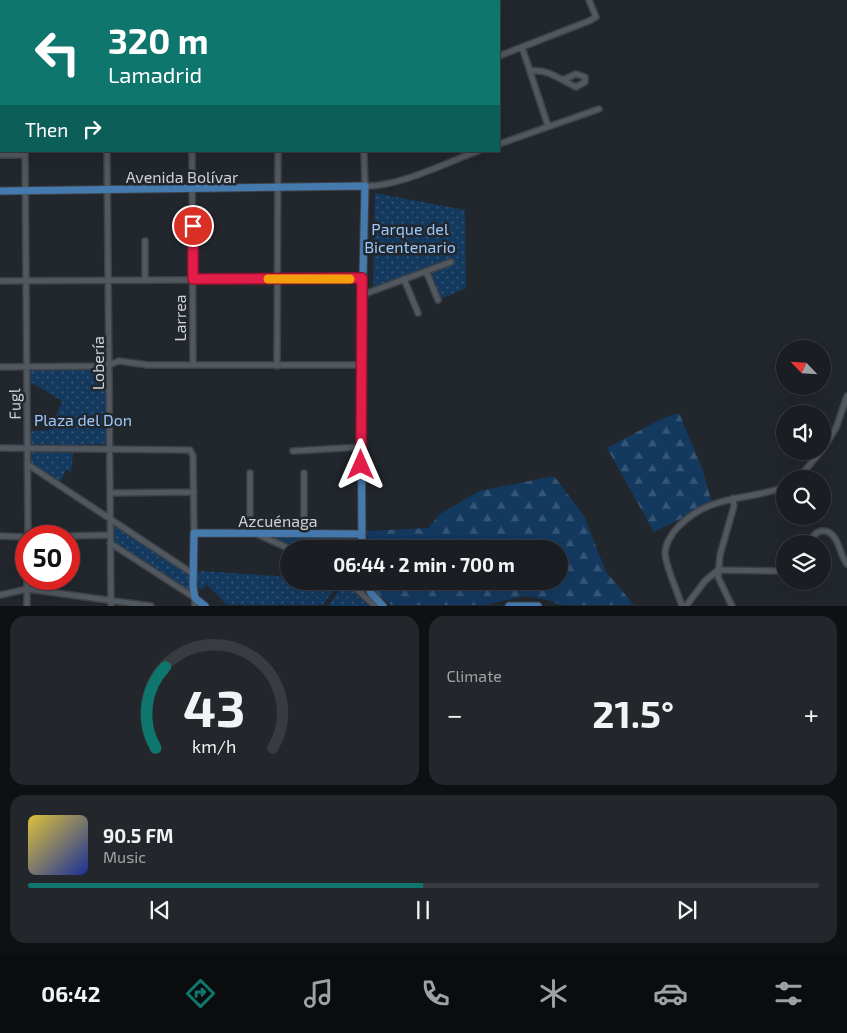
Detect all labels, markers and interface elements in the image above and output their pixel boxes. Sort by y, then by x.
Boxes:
text: 320 m [108,19,209,61]
icon: left [25,20,90,85]
text: Lamadrid [108,61,202,87]
icon: right [78,115,106,143]
text: Then [25,118,68,141]
street label: Avenida Bolívar [126,167,239,186]
pin [172,205,214,247]
icon: arrive [179,212,207,240]
park label: Parque del Bicentenario [364,219,456,256]
street label: Larrea [170,294,189,342]
street label: Lobería [88,336,107,390]
north arrow [776,340,831,395]
map controls [776,340,831,590]
street label: Fugl [4,388,24,420]
button: sound [776,405,831,460]
park label: Plaza del Don [34,410,132,429]
position arrow [334,438,386,490]
button: search [776,470,831,525]
street label: Azcuénaga [238,511,318,530]
speed limit sign: 50 [15,525,80,590]
button: layers [776,535,831,590]
text: 06:44 · 2 min · 700 m [333,553,515,576]
text: Climate [447,666,502,685]
text: 43 [183,675,246,737]
text: 21.5° [592,690,674,736]
text: − [447,697,463,731]
text: + [804,697,819,731]
text: km/h [192,735,236,757]
text: 90.5 FM [103,824,173,847]
text: Music [103,847,146,866]
icon: previous [146,896,174,924]
icon: pause [409,896,437,924]
icon: next [673,896,701,924]
icon: directions [183,976,218,1011]
icon: music [301,976,336,1011]
icon: phone [418,976,453,1011]
icon: climate [536,976,571,1011]
icon: car [653,976,688,1011]
icon: filters [771,976,806,1011]
text: 06:42 [41,980,101,1006]

